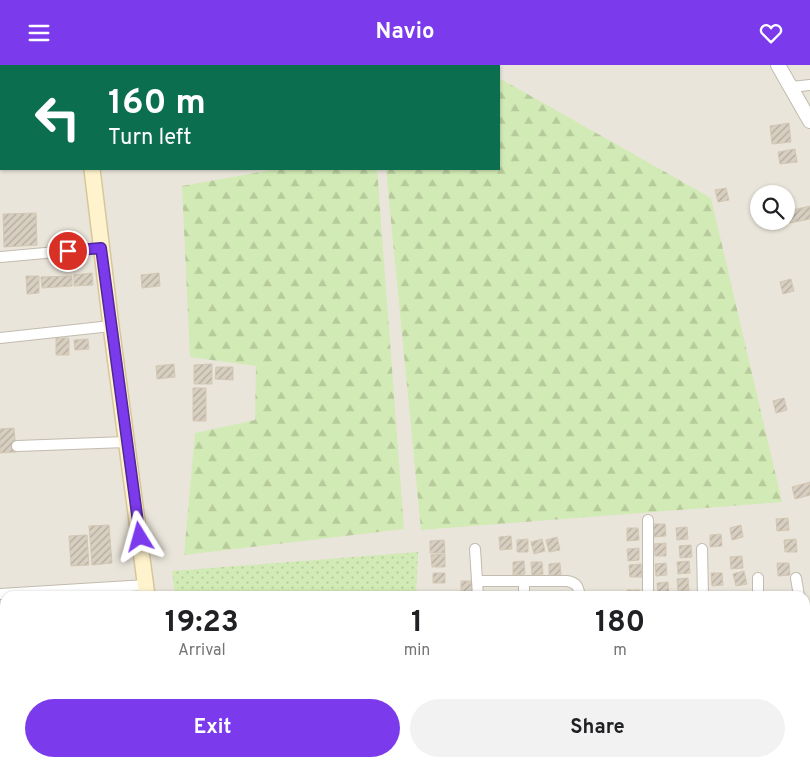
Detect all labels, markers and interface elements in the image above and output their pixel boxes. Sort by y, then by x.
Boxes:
icon: menu [25,19,53,47]
text: Navio [376,19,434,46]
icon: heart [757,19,785,47]
text: 160 m [108,82,206,126]
icon: left [25,85,90,150]
text: Turn left [108,125,191,152]
map controls [750,185,795,230]
button: search [750,185,795,230]
pin [47,230,89,272]
icon: arrive [54,237,82,265]
position arrow [113,510,165,562]
text: 19:23 [165,605,239,642]
text: 1 [411,605,423,642]
text: 180 [595,605,645,642]
text: Arrival [178,641,226,661]
text: min [404,641,430,661]
text: m [613,641,627,661]
button: Exit [25,699,400,757]
button: Share [410,699,785,757]

